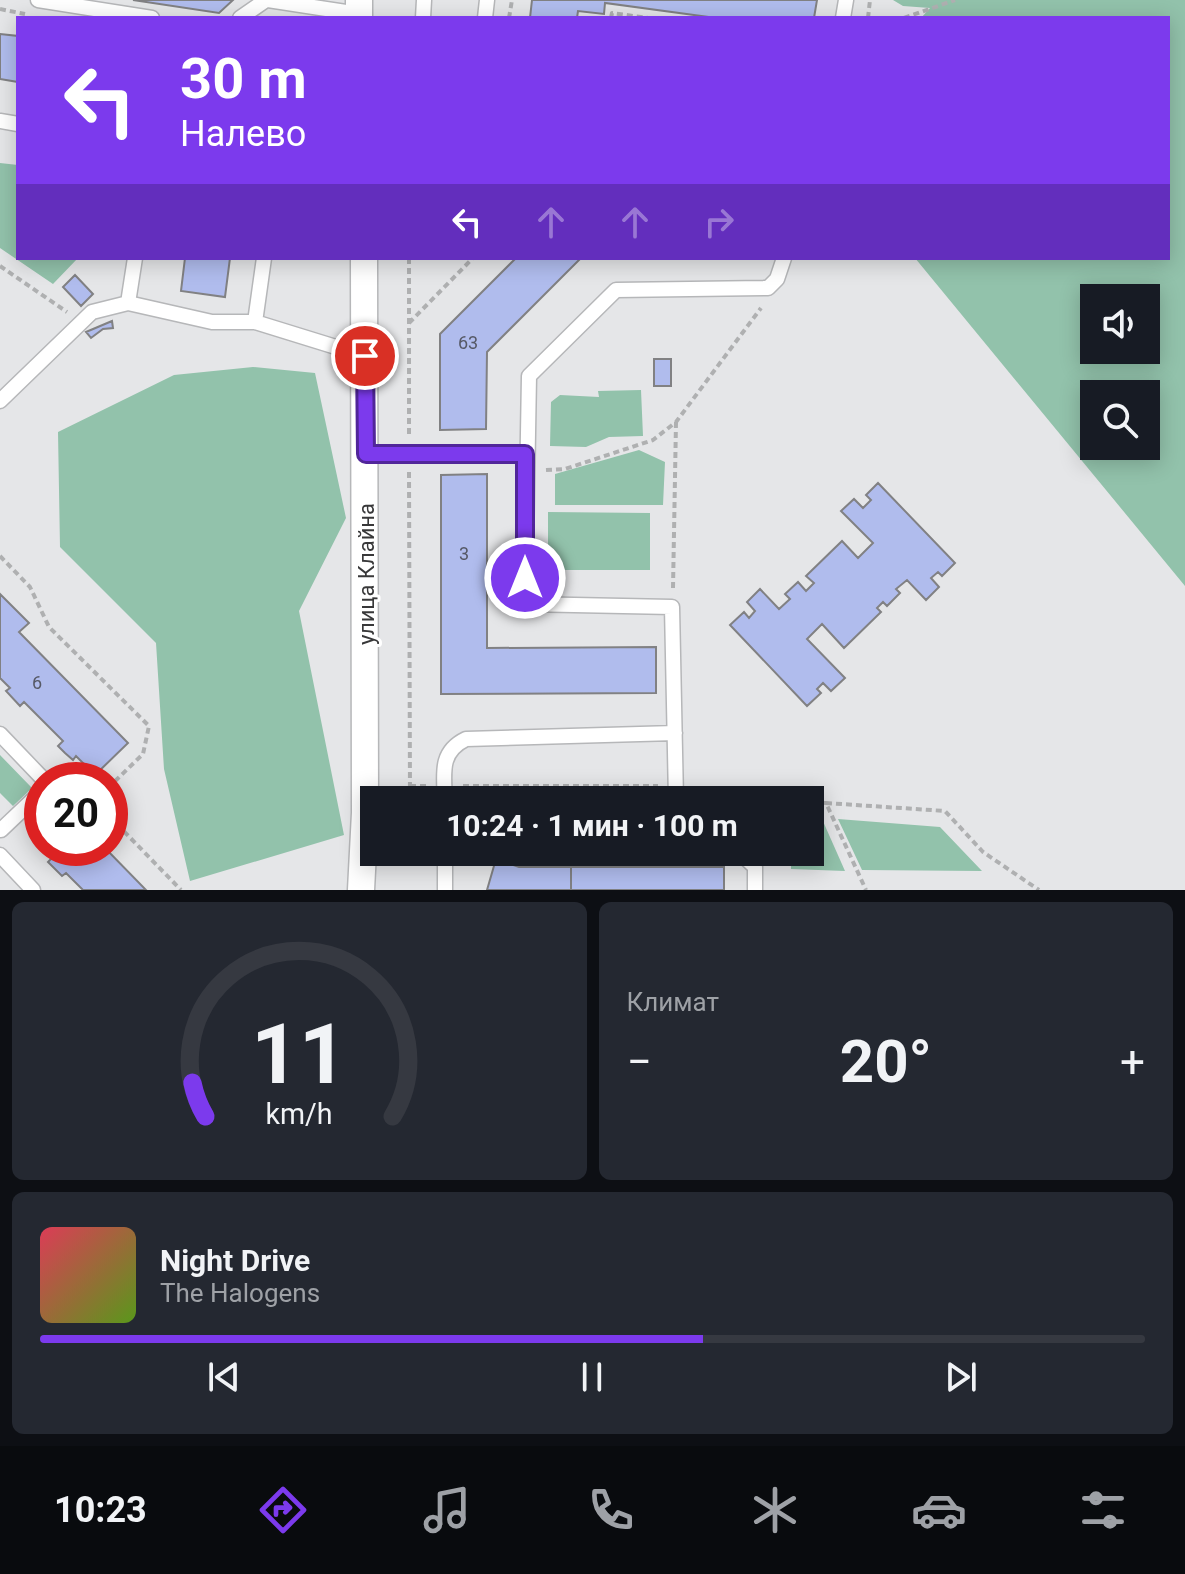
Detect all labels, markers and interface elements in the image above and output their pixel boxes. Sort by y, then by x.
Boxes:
text: 30 m [180,46,307,112]
icon: left [48,48,152,152]
text: Налево [180,113,306,155]
icon: left [445,200,489,244]
icon: ahead [529,200,573,244]
icon: ahead [613,200,657,244]
icon: right [697,200,741,244]
map controls [1080,284,1160,460]
button: sound [1080,284,1160,364]
pin [331,322,399,390]
house number: 63 [458,332,478,353]
icon: arrive [343,334,387,378]
button: search [1080,380,1160,460]
street label: улица Клайна [354,503,379,645]
position arrow [483,536,567,620]
house number: 3 [459,543,469,564]
house number: 6 [32,672,42,693]
speed limit sign: 20 [24,762,128,866]
text: 10:24 · 1 мин · 100 m [446,808,738,843]
text: Климат [627,987,719,1017]
text: 11 [252,1006,347,1103]
text: 20° [840,1026,932,1097]
text: − [627,1036,652,1088]
text: + [1120,1036,1145,1088]
text: km/h [266,1097,333,1131]
text: Night Drive [160,1243,310,1278]
text: The Halogens [160,1278,320,1308]
icon: previous [202,1355,246,1399]
icon: pause [570,1355,614,1399]
icon: next [939,1355,983,1399]
icon: directions [255,1482,311,1538]
icon: music [419,1482,475,1538]
icon: phone [583,1482,639,1538]
icon: climate [747,1482,803,1538]
icon: car [911,1482,967,1538]
icon: filters [1075,1482,1131,1538]
text: 10:23 [54,1489,147,1531]

